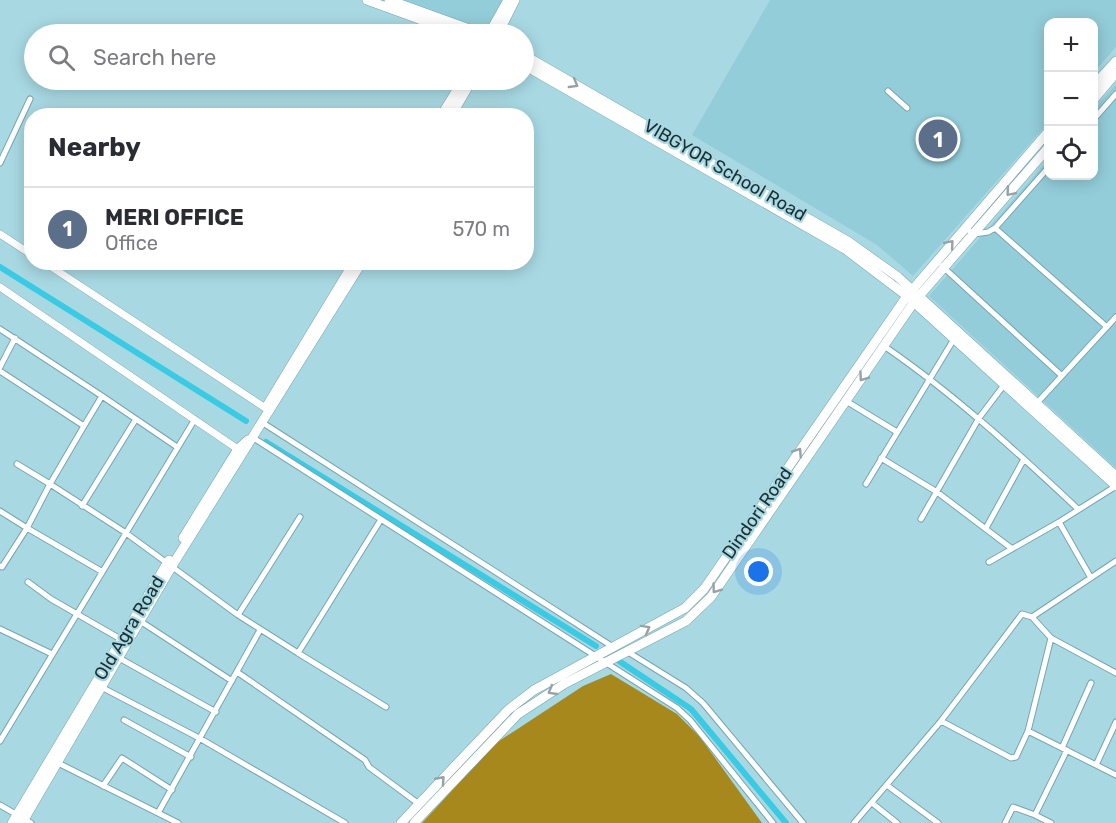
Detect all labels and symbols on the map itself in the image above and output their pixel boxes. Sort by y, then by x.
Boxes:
one-way arrow [568,76,579,88]
street label: VIBGYOR School Road [640,114,810,226]
pin: 1 [918,116,958,162]
one-way arrow [1006,185,1017,196]
one-way arrow [943,240,954,251]
one-way arrow [859,370,870,381]
one-way arrow [791,448,802,459]
street label: Dindori Road [717,463,797,563]
your location [744,557,773,586]
street label: Old Agra Road [89,572,169,684]
one-way arrow [712,583,723,594]
one-way arrow [640,625,651,636]
one-way arrow [548,684,558,695]
one-way arrow [434,776,445,787]

